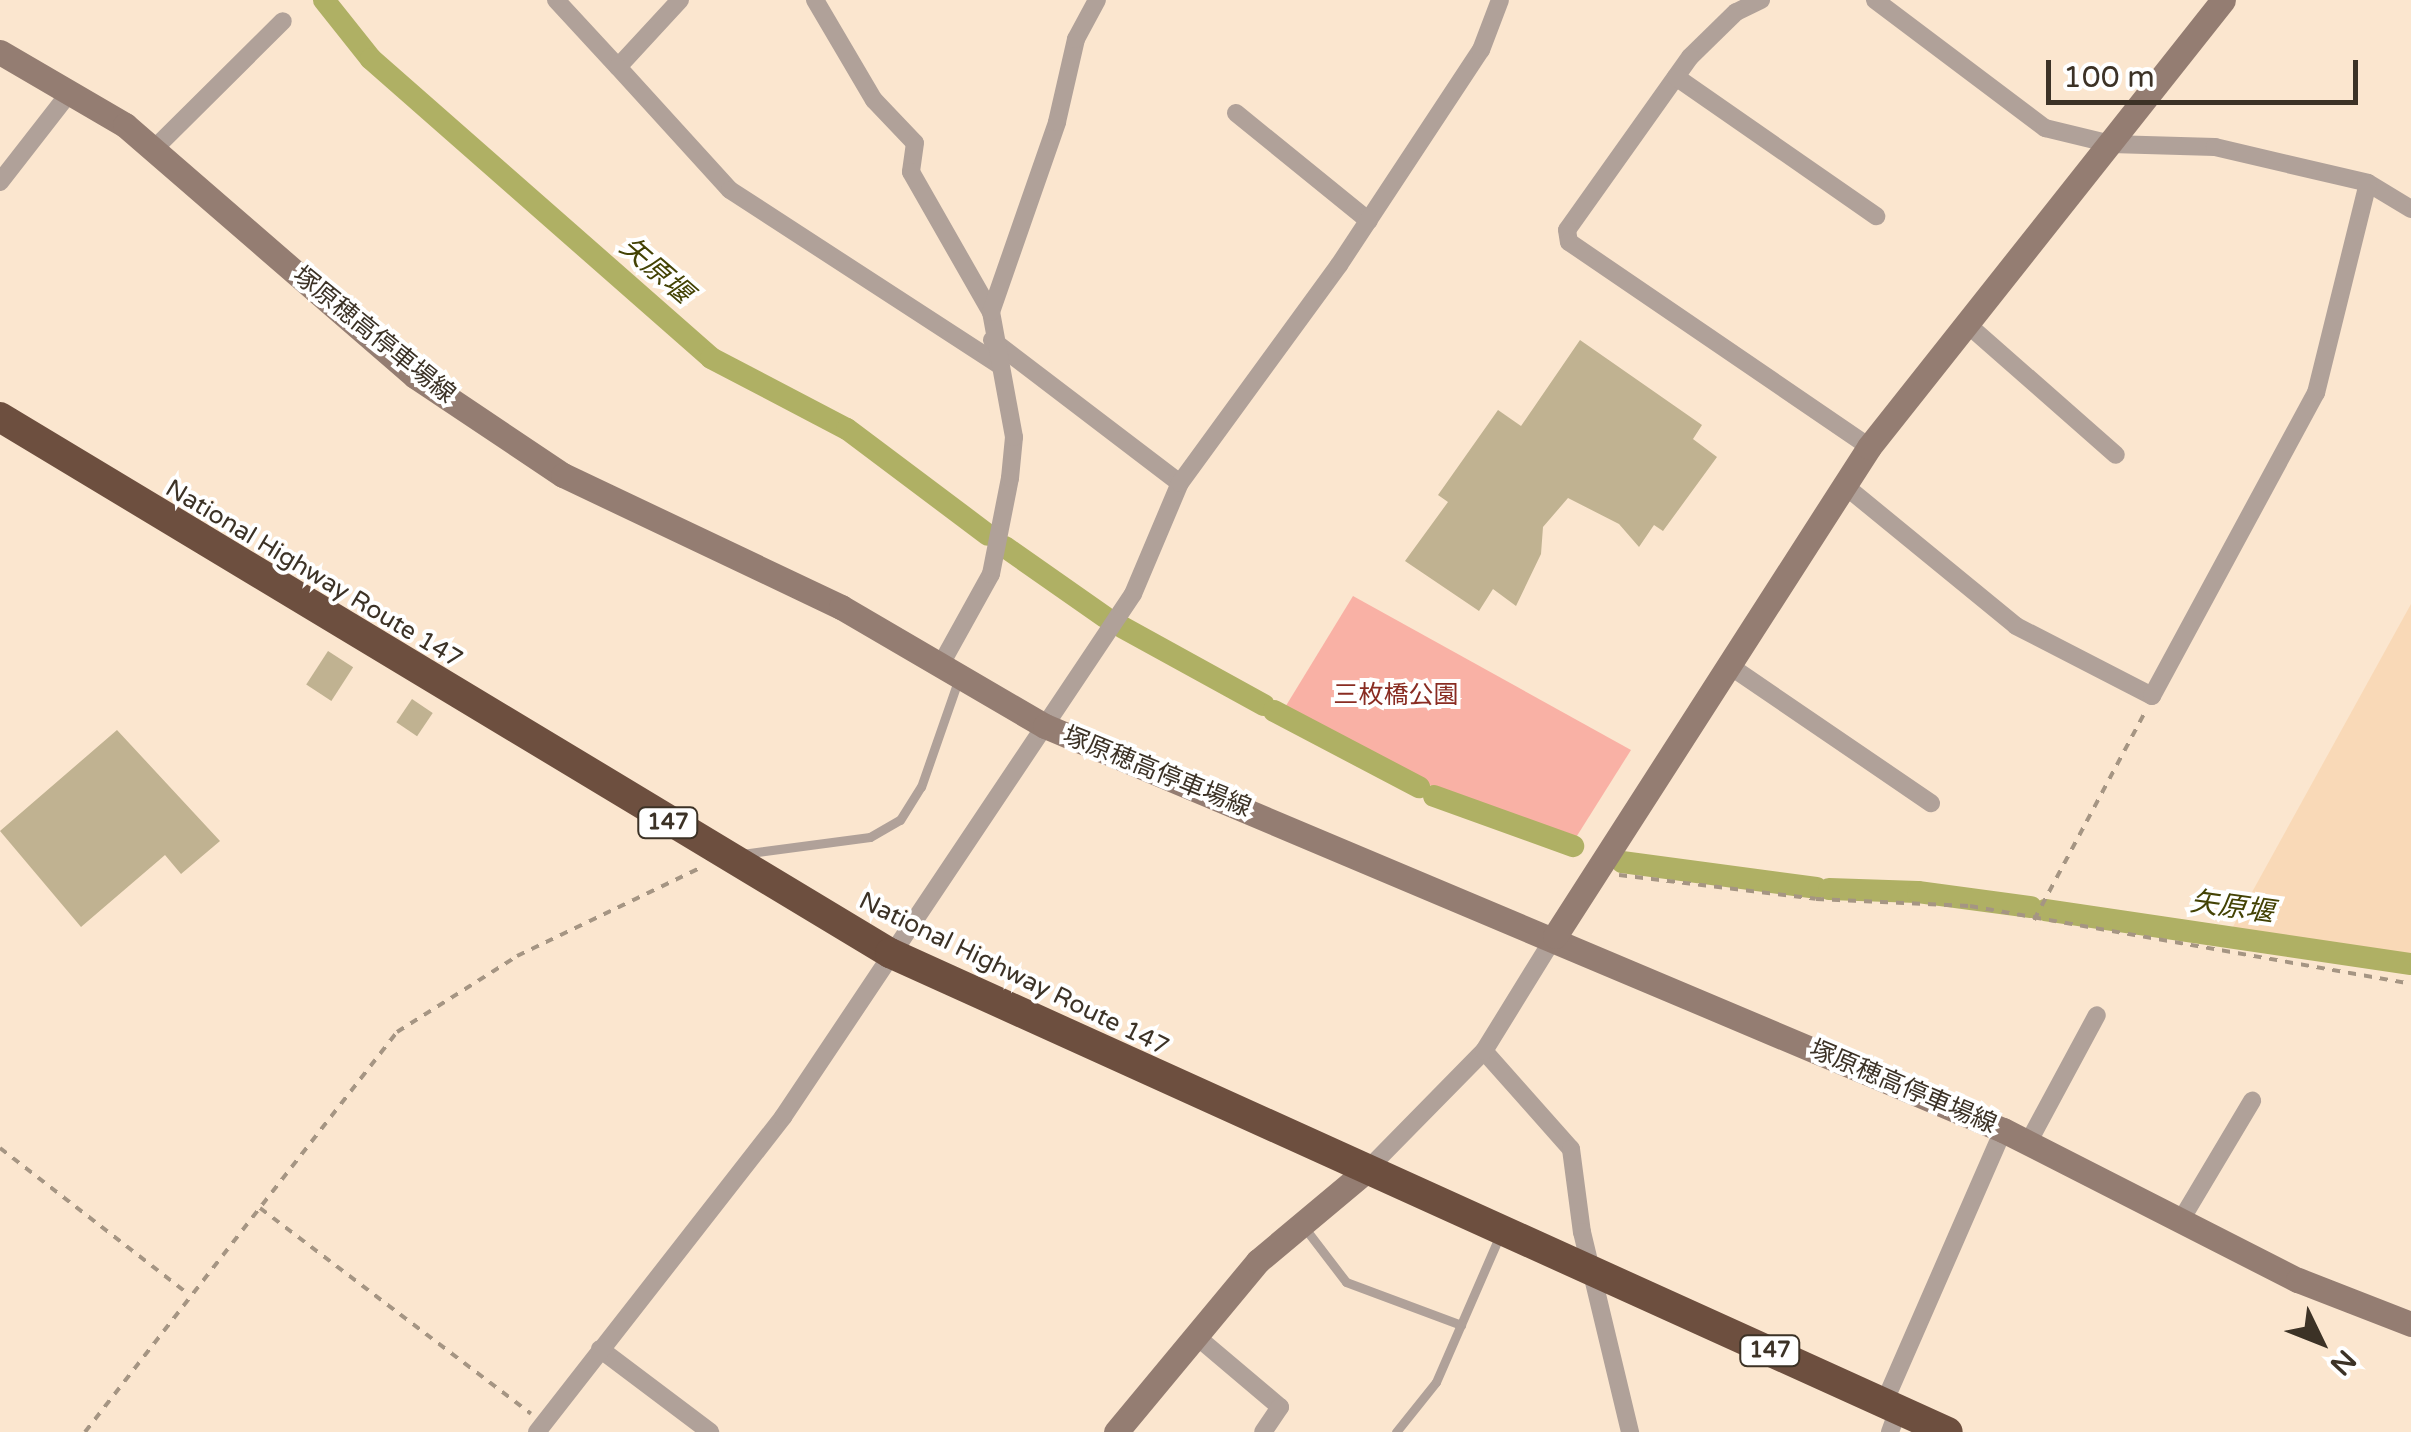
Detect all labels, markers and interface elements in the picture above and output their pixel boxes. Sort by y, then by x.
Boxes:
scale bar [2051,40,2364,102]
text: 100 m [2063,59,2155,96]
water label: 矢原堰 [613,230,699,310]
street label: 塚原穂高停車場線 [287,260,461,410]
street label: National Highway Route 147 [160,473,468,675]
park label: 三枚橋公園 [1334,680,1458,710]
street label: 塚原穂高停車場線 [1059,721,1255,823]
road number: 147 [636,806,700,840]
water label: 矢原堰 [2188,885,2276,929]
street label: National Highway Route 147 [854,886,1174,1062]
street label: 塚原穂高停車場線 [1805,1034,2001,1140]
north arrow [2271,1292,2371,1392]
road number: 147 [1738,1334,1802,1368]
text: N [2323,1343,2363,1382]

